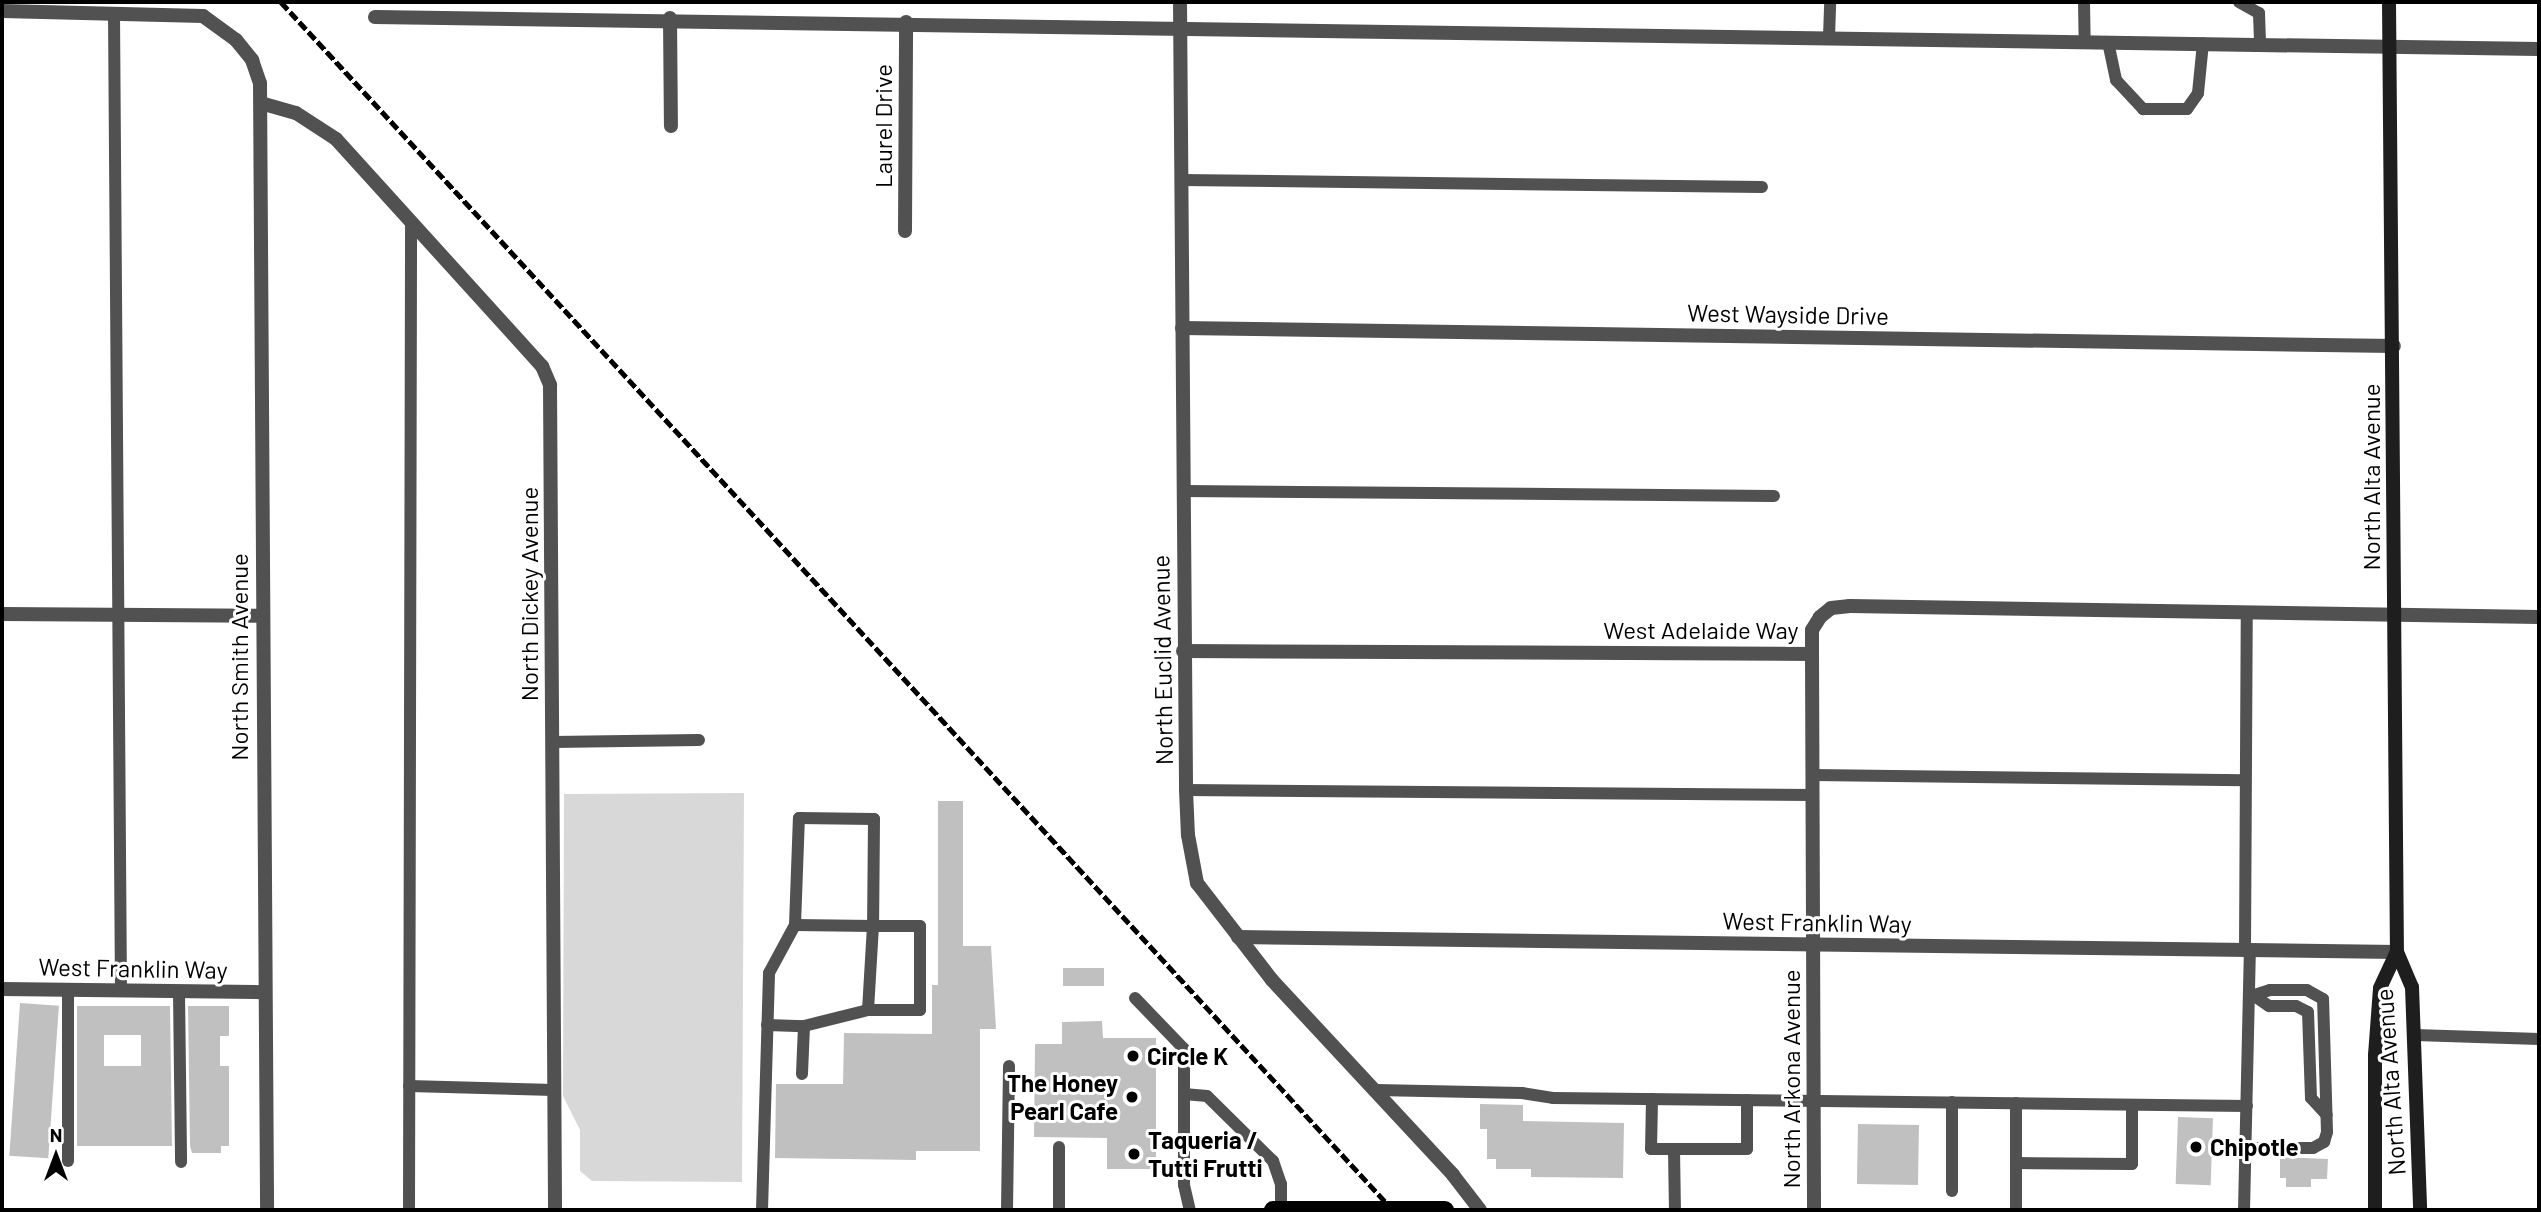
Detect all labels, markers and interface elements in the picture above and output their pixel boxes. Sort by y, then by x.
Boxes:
street label: Laurel Drive [869,64,897,188]
street label: West Wayside Drive [1687,298,1889,330]
street label: North Alta Avenue [2357,383,2385,571]
street label: North Dickey Avenue [515,487,543,701]
street label: North Smith Avenue [225,553,253,761]
street label: North Euclid Avenue [1146,555,1178,765]
street label: West Adelaide Way [1603,616,1799,644]
street label: West Franklin Way [1722,906,1912,938]
street label: West Franklin Way [38,952,228,984]
street label: North Arkona Avenue [1777,969,1805,1189]
street label: North Alta Avenue [2369,988,2411,1176]
place label: Circle K [1147,1042,1228,1070]
marker: Circle K [1125,1048,1141,1064]
place label: The Honey Pearl Cafe [1007,1069,1118,1125]
marker: The Honey Pearl Cafe [1124,1089,1140,1105]
north arrow [21,1121,91,1191]
text: N [50,1123,62,1146]
place label: Taqueria / Tutti Frutti [1148,1126,1263,1182]
place label: Chipotle [2210,1133,2299,1161]
marker: Chipotle [2188,1139,2204,1155]
marker: Taqueria / Tutti Frutti [1126,1146,1142,1162]

